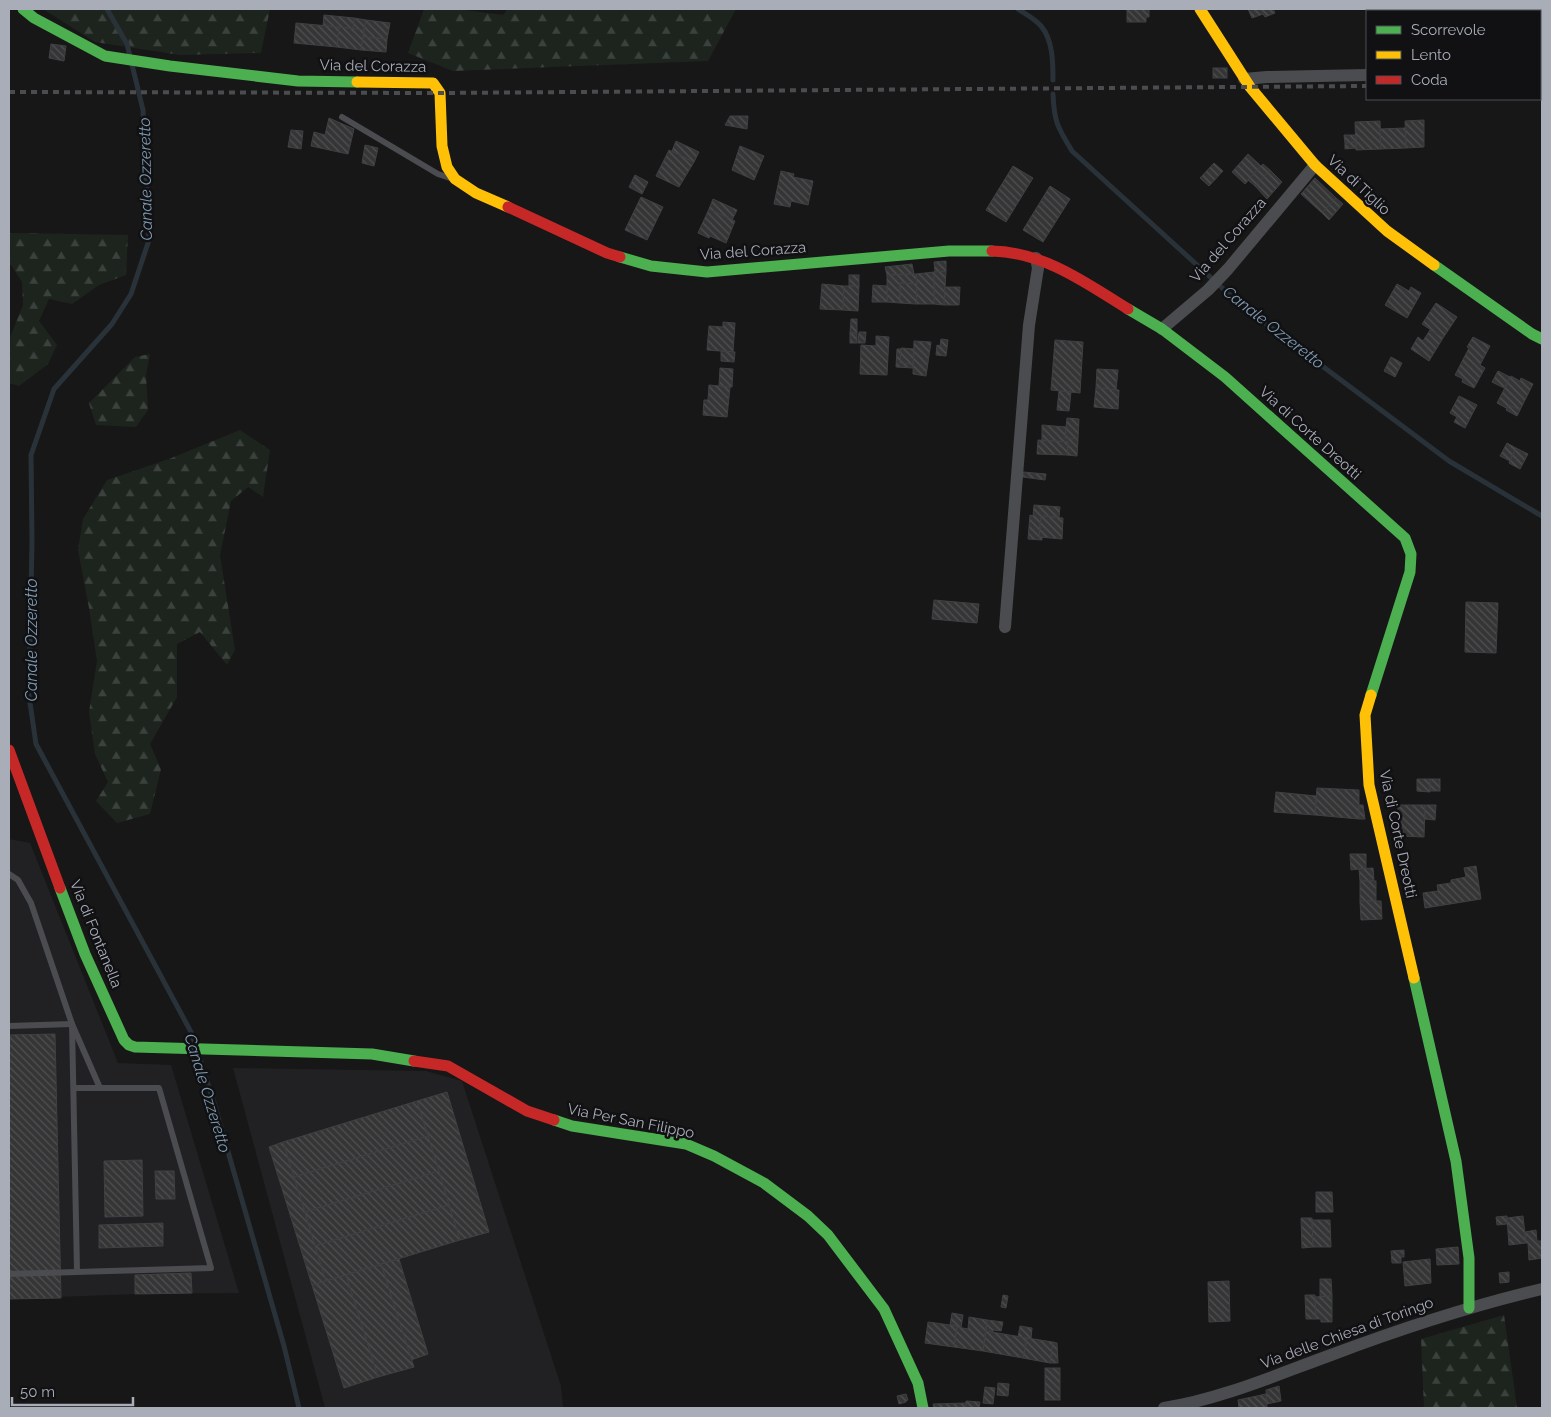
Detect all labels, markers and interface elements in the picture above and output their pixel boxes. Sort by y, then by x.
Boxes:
legend [1366,10,1541,100]
text: Scorrevole [1411,21,1486,39]
text: Lento [1411,46,1451,64]
street label: Via del Corazza [320,56,426,76]
text: Coda [1411,71,1448,89]
water label: Canale Ozzeretto [135,117,156,241]
street label: Via di Tiglio [1324,151,1394,219]
street label: Via del Corazza [1186,194,1270,286]
street label: Via del Corazza [699,238,807,264]
water label: Canale Ozzeretto [1219,282,1328,373]
street label: Via di Corte Dreotti [1255,383,1365,483]
water label: Canale Ozzeretto [22,578,41,702]
street label: Via di Corte Dreotti [1376,768,1420,900]
street label: Via di Fontanella [66,877,126,991]
water label: Canale Ozzeretto [180,1031,235,1155]
street label: Via Per San Filippo [566,1100,696,1142]
street label: Via delle Chiesa di Toringo [1258,1293,1436,1373]
scale bar [12,1374,134,1406]
text: 50 m [20,1383,55,1401]

